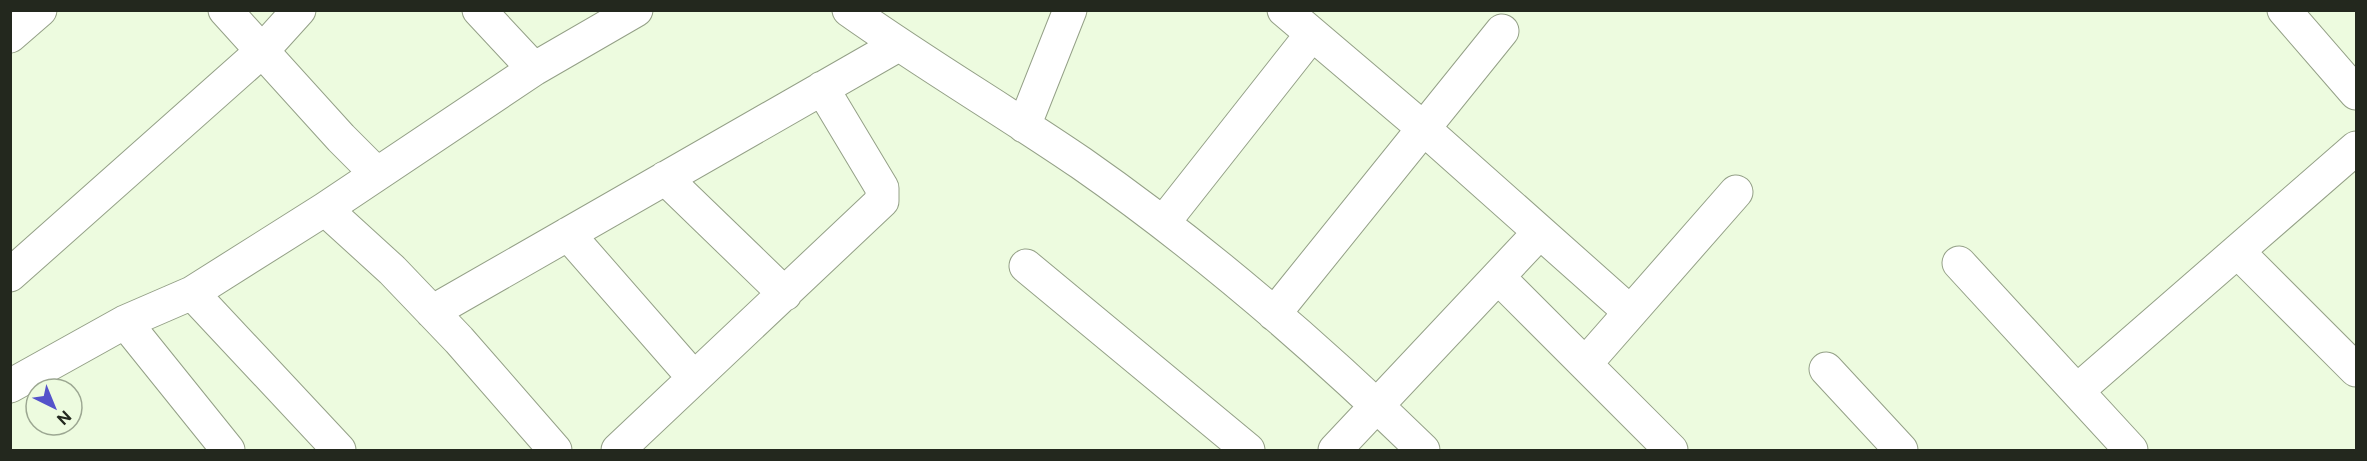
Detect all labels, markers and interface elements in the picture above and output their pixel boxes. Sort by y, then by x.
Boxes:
north arrow [24,377,84,437]
text: N [53,406,75,429]

